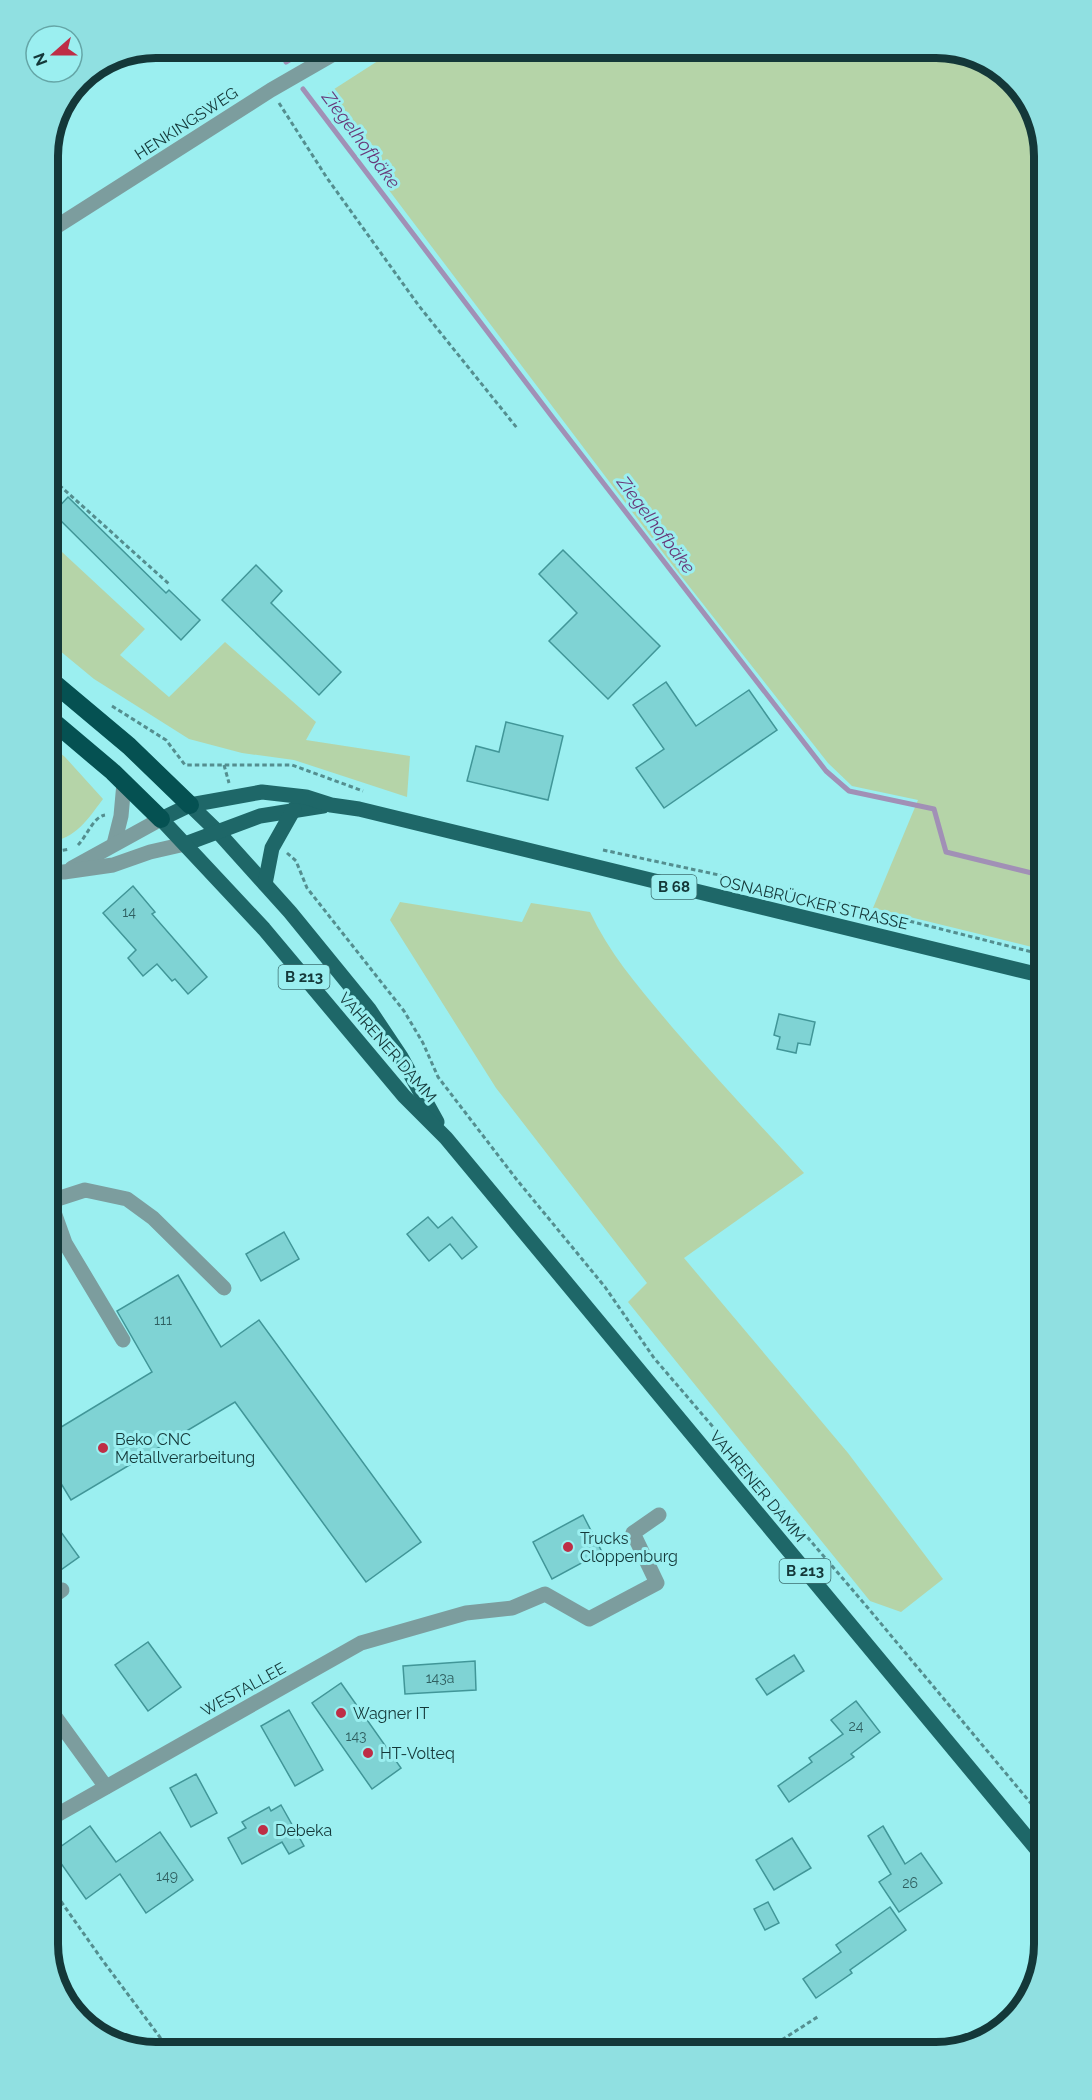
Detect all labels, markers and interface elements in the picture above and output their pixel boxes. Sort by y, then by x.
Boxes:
north arrow [24,24,84,84]
text: N [29,50,52,68]
street label: HENKINGSWEG [131,83,241,164]
water label: Ziegelhofbäke [318,86,405,193]
water label: Ziegelhofbäke [613,471,700,578]
street label: OSNABRÜCKER STRASSE [718,871,911,934]
road number: B 68 [652,875,696,899]
house number: 14 [122,904,136,920]
road number: B 213 [278,965,330,989]
street label: VAHRENER DAMM [335,989,440,1106]
house number: 111 [154,1312,172,1328]
street label: VAHRENER DAMM [706,1427,810,1546]
place label: Beko CNC Metallverarbeitung [115,1430,255,1467]
marker: Beko CNC Metallverarbeitung [96,1441,110,1455]
place label: Trucks Cloppenburg [580,1529,678,1566]
marker: Trucks Cloppenburg [561,1540,575,1554]
road number: B 213 [780,1559,830,1583]
street label: WESTALLEE [198,1658,289,1720]
house number: 143a [426,1670,454,1686]
place label: Wagner IT [353,1704,430,1723]
marker: Wagner IT [334,1706,348,1720]
house number: 24 [849,1718,864,1734]
house number: 143 [345,1728,367,1744]
place label: HT-Volteq [380,1744,455,1763]
marker: HT-Volteq [361,1746,375,1760]
place label: Debeka [275,1821,332,1840]
marker: Debeka [256,1823,270,1837]
house number: 149 [156,1868,178,1884]
house number: 26 [902,1875,918,1891]

